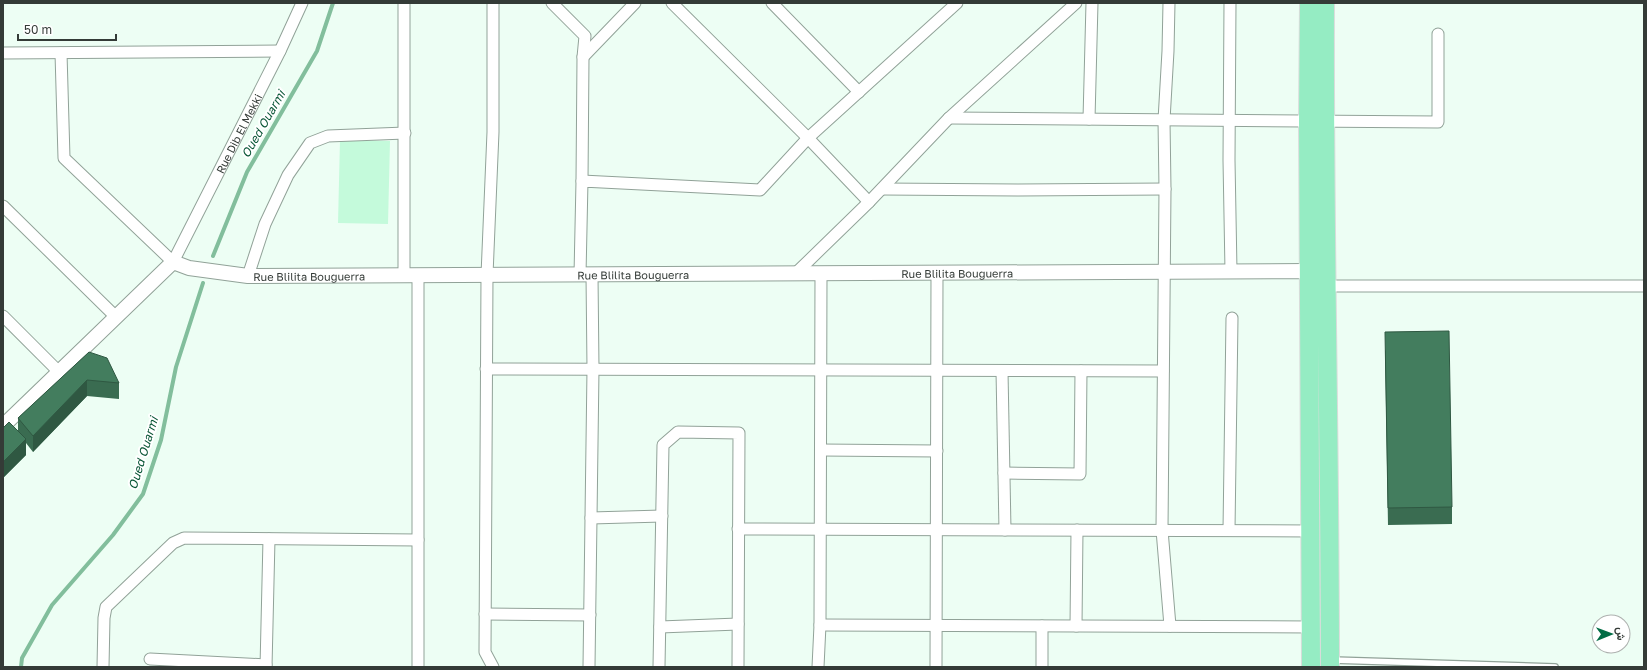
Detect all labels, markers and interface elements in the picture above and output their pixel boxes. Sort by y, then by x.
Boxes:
scale bar [18,16,116,42]
text: 50 m [24,22,52,37]
water label: Oued Ouarmi [238,86,289,160]
street label: Rue Dib El Mekki [213,91,264,175]
street label: Rue Blilita Bouguerra [901,266,1013,279]
street label: Rue Blilita Bouguerra [577,267,689,281]
street label: Rue Blilita Bouguerra [253,269,365,282]
water label: Oued Ouarmi [125,413,162,491]
north arrow [1591,614,1631,654]
text: ش [1614,627,1628,641]

